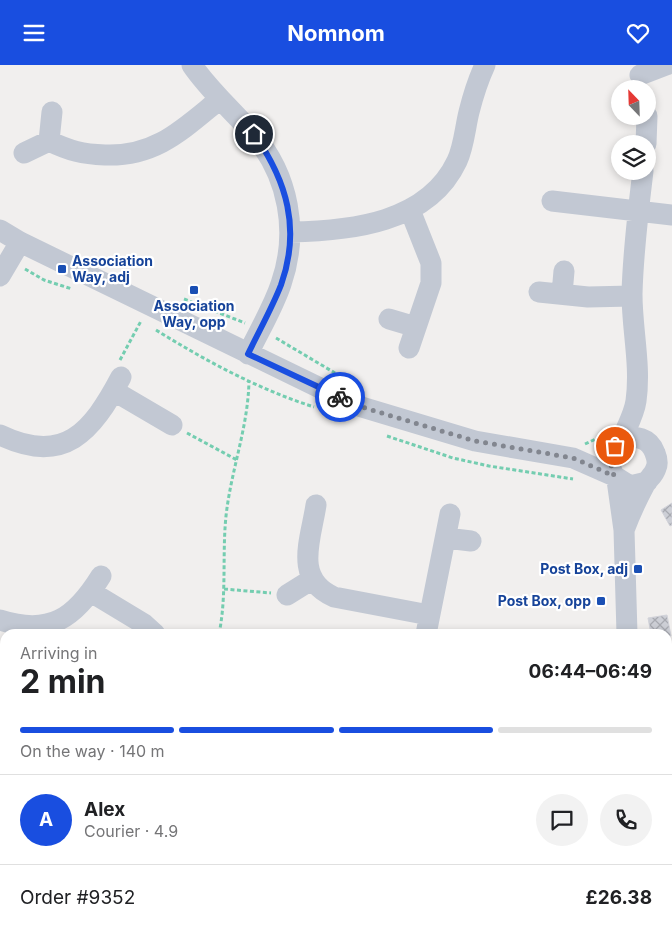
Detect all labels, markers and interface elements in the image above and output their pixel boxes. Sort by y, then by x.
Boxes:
icon: menu [20,19,48,47]
icon: heart [624,19,652,47]
text: Nomnom [287,20,385,46]
north arrow [611,80,656,125]
map controls [611,80,656,180]
pin [233,113,275,155]
icon: home [240,120,268,148]
button: layers [611,135,656,180]
place label: Association Way, adj [72,252,153,285]
marker: Association Way, adj [56,263,68,275]
marker: Association Way, opp [188,284,200,296]
place label: Association Way, opp [154,297,234,330]
courier [315,372,365,422]
icon: bike [326,383,354,411]
pin [594,425,636,467]
icon: bag [601,432,629,460]
place label: Post Box, adj [540,560,628,577]
marker: Post Box, adj [632,563,644,575]
place label: Post Box, opp [498,592,591,609]
marker: Post Box, opp [595,595,607,607]
text: Arriving in [20,643,97,663]
text: 06:44–06:49 [529,660,652,683]
text: 2 min [20,662,106,701]
text: On the way · 140 m [20,741,165,761]
button: chat [536,794,588,846]
button: phone [600,794,652,846]
text: Alex [84,798,125,821]
text: A [39,808,53,831]
text: Courier · 4.9 [84,821,178,841]
text: Order #9352 [20,886,135,909]
text: £26.38 [586,886,652,909]

